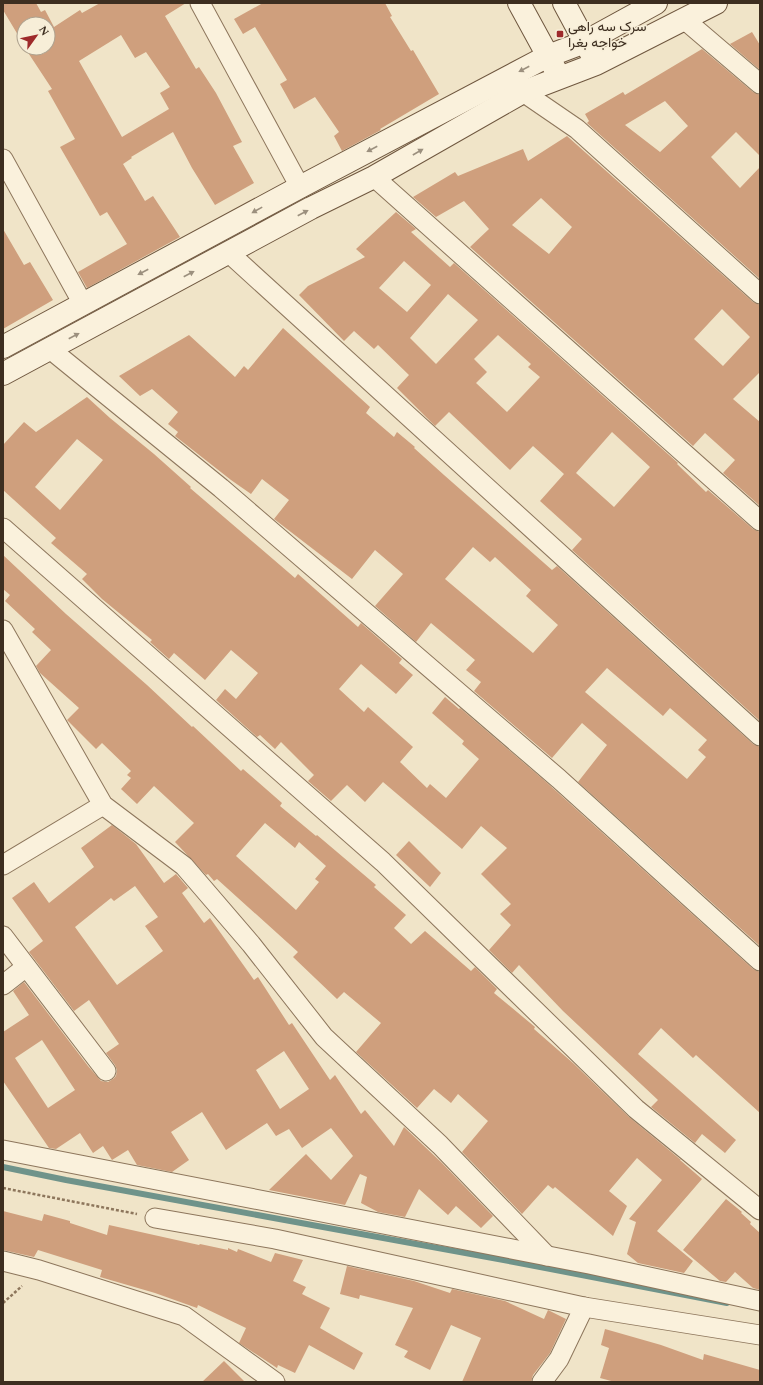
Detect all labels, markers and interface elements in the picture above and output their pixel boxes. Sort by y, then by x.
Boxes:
north arrow [16,16,56,56]
place label: سرک سه راهی خواجه بغرا [568,16,647,53]
text: N [34,22,54,39]
marker: سرک سه راهی خواجه بغرا [555,29,565,39]
one-way arrow [518,66,530,72]
one-way arrow [366,146,378,152]
one-way arrow [412,149,424,156]
one-way arrow [251,207,263,213]
one-way arrow [297,209,309,216]
one-way arrow [137,269,149,275]
one-way arrow [183,271,195,278]
one-way arrow [69,333,80,339]

